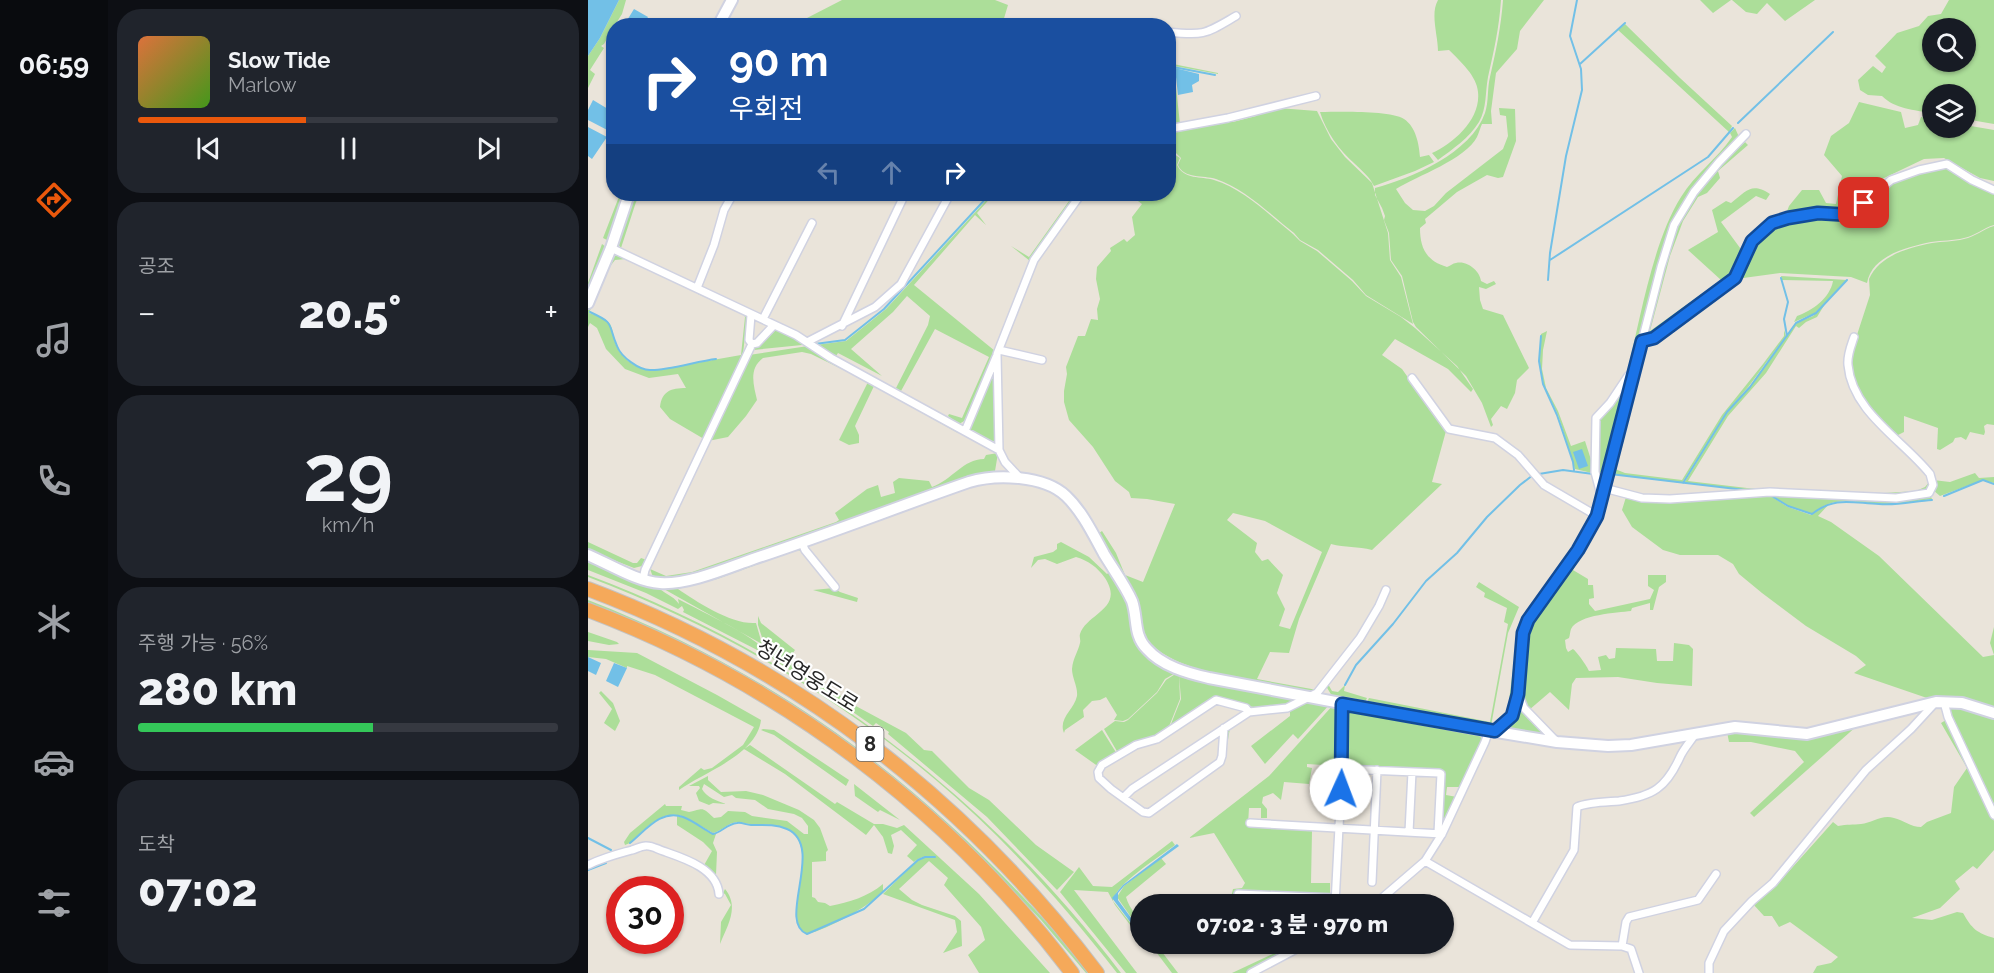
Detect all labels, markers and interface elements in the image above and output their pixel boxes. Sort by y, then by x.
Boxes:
map controls [1922,18,1976,138]
button: search [1922,18,1976,72]
text: 90 m [729,37,829,86]
icon: right [630,42,708,120]
text: Slow Tide [228,47,330,73]
text: 06:59 [19,49,89,80]
text: Marlow [228,73,297,97]
button: layers [1922,84,1976,138]
text: 우회전 [729,93,804,124]
icon: previous [192,132,225,165]
icon: pause [332,132,365,165]
icon: next [472,132,505,165]
icon: left [812,156,845,189]
icon: ahead [875,156,908,189]
icon: right [938,156,971,189]
pin [1838,177,1889,228]
icon: directions [33,179,75,221]
icon: arrive [1847,186,1880,219]
text: 공조 [138,254,175,278]
text: 20.5° [299,286,401,339]
text: − [138,293,156,332]
text: + [544,293,558,332]
icon: music [33,319,75,361]
text: 29 [303,428,393,519]
icon: phone [33,460,75,502]
text: km/h [322,513,374,537]
icon: climate [33,601,75,643]
text: 주행 가능 · 56% [138,631,268,655]
street label: 청년영웅도로 [751,634,863,717]
text: 280 km [138,663,297,716]
road number: 8 [856,727,884,761]
icon: car [33,741,75,783]
position arrow [1309,757,1373,821]
text: 도착 [138,832,175,856]
text: 07:02 [138,864,258,917]
speed limit sign: 30 [606,876,684,954]
icon: filters [33,882,75,924]
text: 07:02 · 3 분 · 970 m [1196,911,1388,937]

